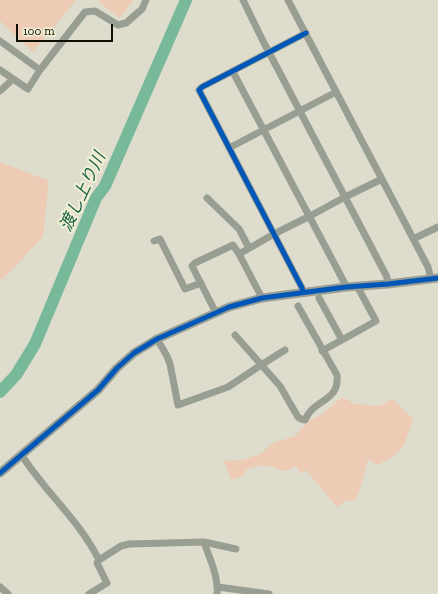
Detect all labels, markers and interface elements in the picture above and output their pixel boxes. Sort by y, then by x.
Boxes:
scale bar [18,16,115,42]
text: 100 m [23,24,55,38]
water label: 渡し上り川 [56,149,110,235]

